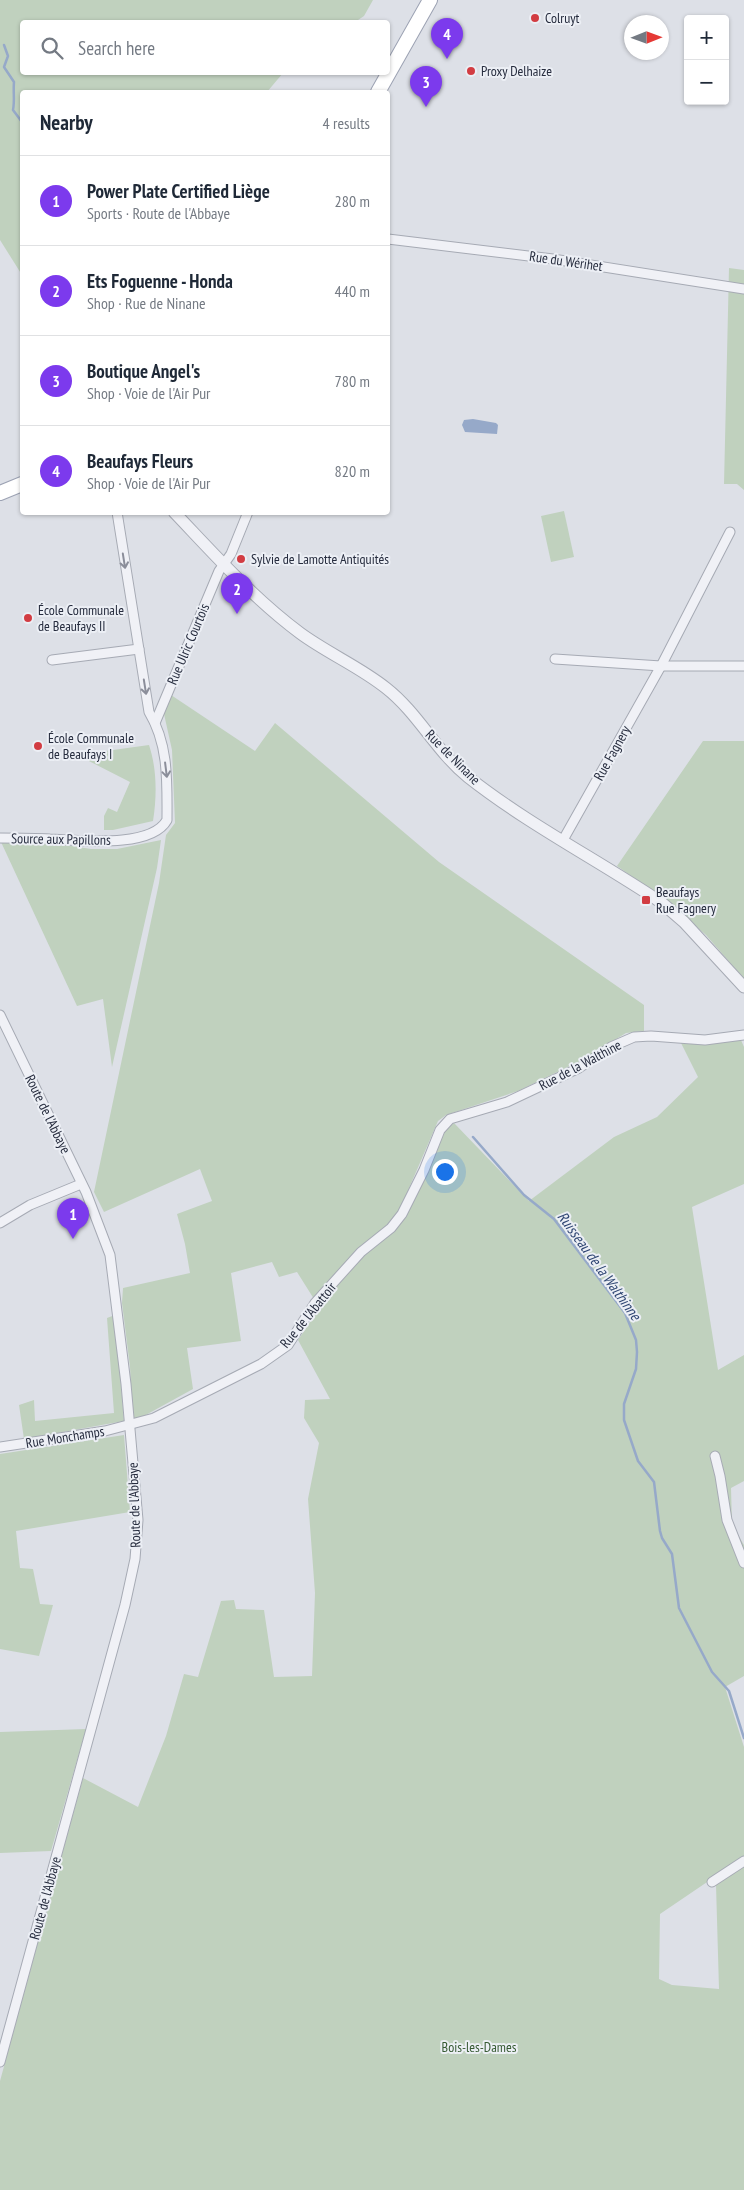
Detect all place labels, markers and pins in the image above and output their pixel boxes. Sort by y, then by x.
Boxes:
place label: Colruyt [545,9,580,27]
marker: Colruyt [529,12,541,24]
pin: 4 [431,18,463,59]
place label: Proxy Delhaize [481,62,552,80]
marker: Proxy Delhaize [465,65,477,77]
pin: 3 [410,66,442,107]
place label: Sylvie de Lamotte Antiquités [251,550,389,568]
marker: Sylvie de Lamotte Antiquités [235,553,247,565]
pin: 2 [221,573,253,614]
place label: École Communale de Beaufays II [38,601,124,635]
marker: École Communale de Beaufays II [22,612,34,624]
place label: École Communale de Beaufays I [48,729,134,763]
marker: École Communale de Beaufays I [32,740,44,752]
place label: Beaufays Rue Fagnery [656,883,717,917]
marker: Beaufays Rue Fagnery [640,894,652,906]
pin: 1 [57,1198,89,1239]

